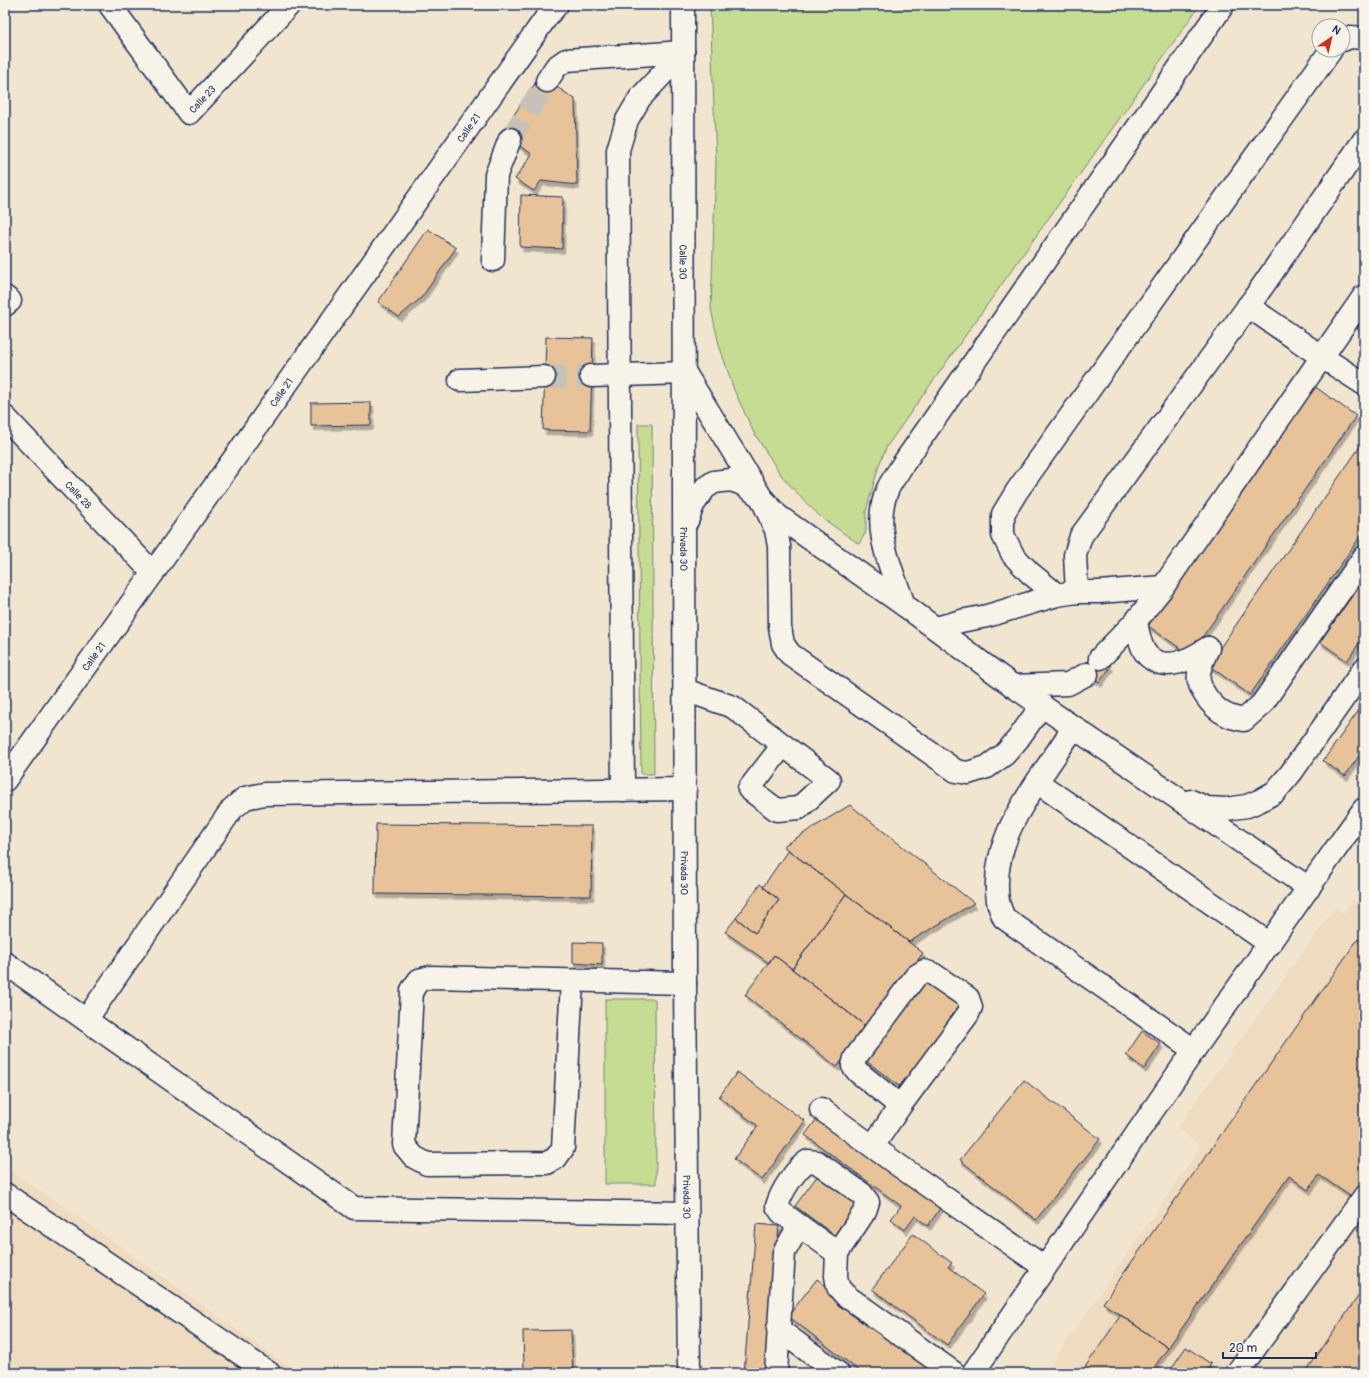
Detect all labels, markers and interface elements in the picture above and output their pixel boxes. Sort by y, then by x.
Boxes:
north arrow [1311,18,1351,58]
text: N [1330,23,1343,38]
street label: Calle 23 [187,83,219,116]
street label: Calle 21 [455,112,483,145]
street label: Calle 30 [676,244,689,280]
street label: Calle 21 [268,376,296,409]
street label: Calle 28 [62,479,94,512]
street label: Privada 30 [677,527,689,571]
street label: Calle 21 [80,640,109,674]
street label: Privada 30 [678,851,690,895]
street label: Privada 30 [680,1175,692,1219]
scale bar [1223,1334,1316,1360]
text: 20 m [1229,1341,1258,1356]

